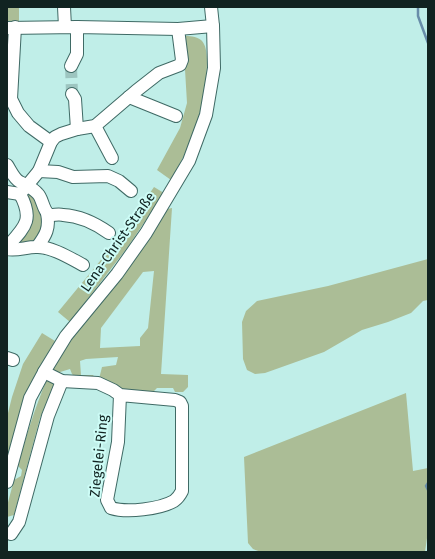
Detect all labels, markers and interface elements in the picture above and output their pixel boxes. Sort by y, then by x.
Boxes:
street label: Lena-Christ-Straße [77,189,159,295]
street label: Ziegelei-Ring [86,413,112,498]

